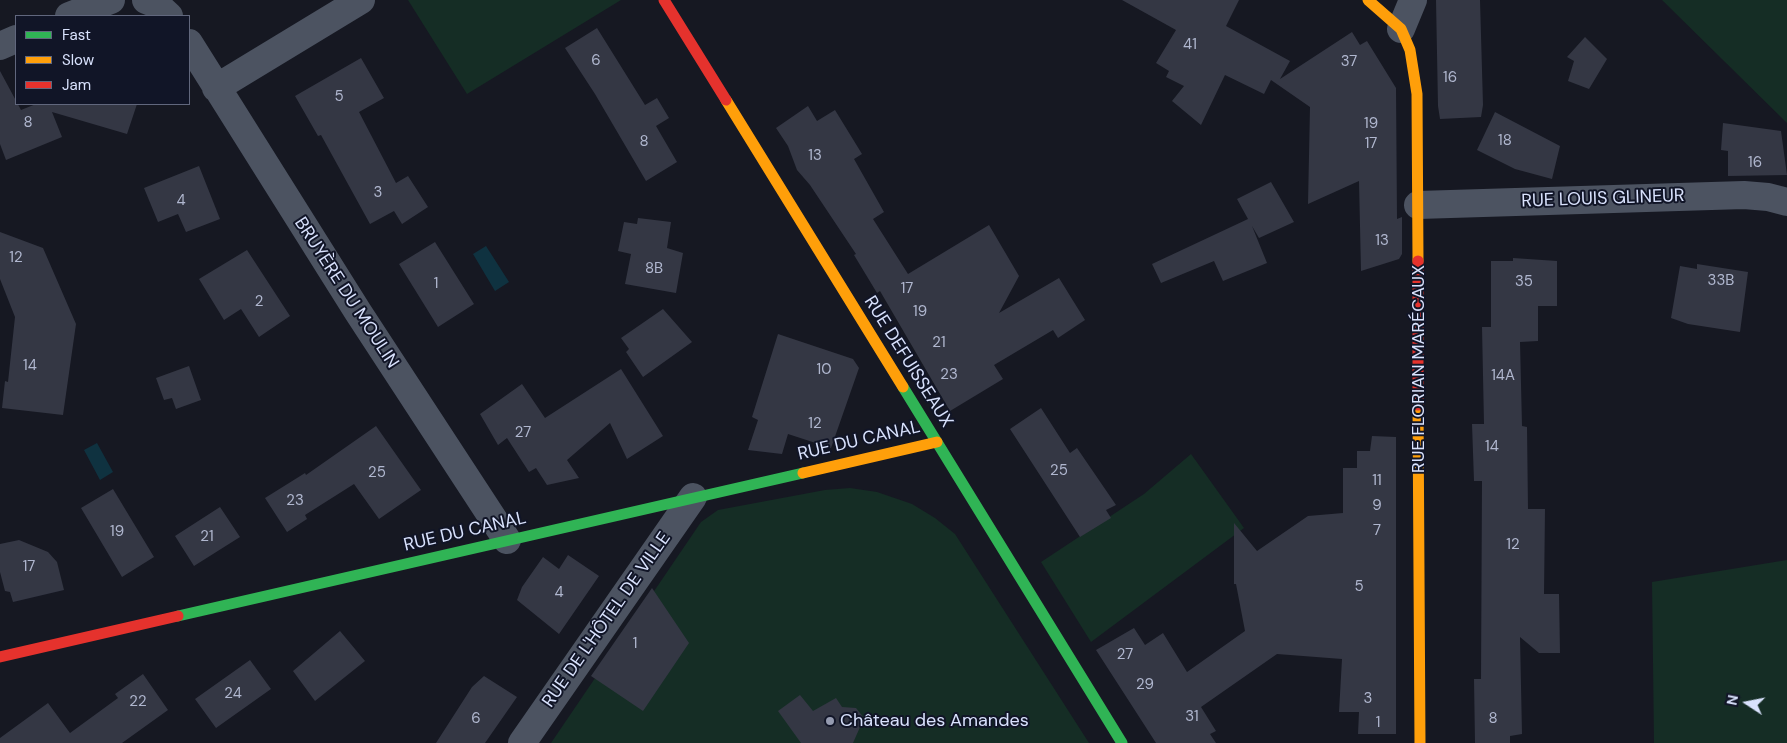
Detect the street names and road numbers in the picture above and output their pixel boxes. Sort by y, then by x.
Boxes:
street label: RUE LOUIS GLINEUR [1521,185,1685,213]
street label: BRUYÈRE DU MOULIN [289,214,403,372]
street label: RUE FLORIAN MARÉCAUX [1408,265,1430,473]
street label: RUE DEFUISSEAUX [859,292,957,432]
street label: RUE DU CANAL [796,416,922,466]
street label: RUE DU CANAL [402,507,528,557]
street label: RUE DE L'HÔTEL DE VILLE [538,528,676,712]

